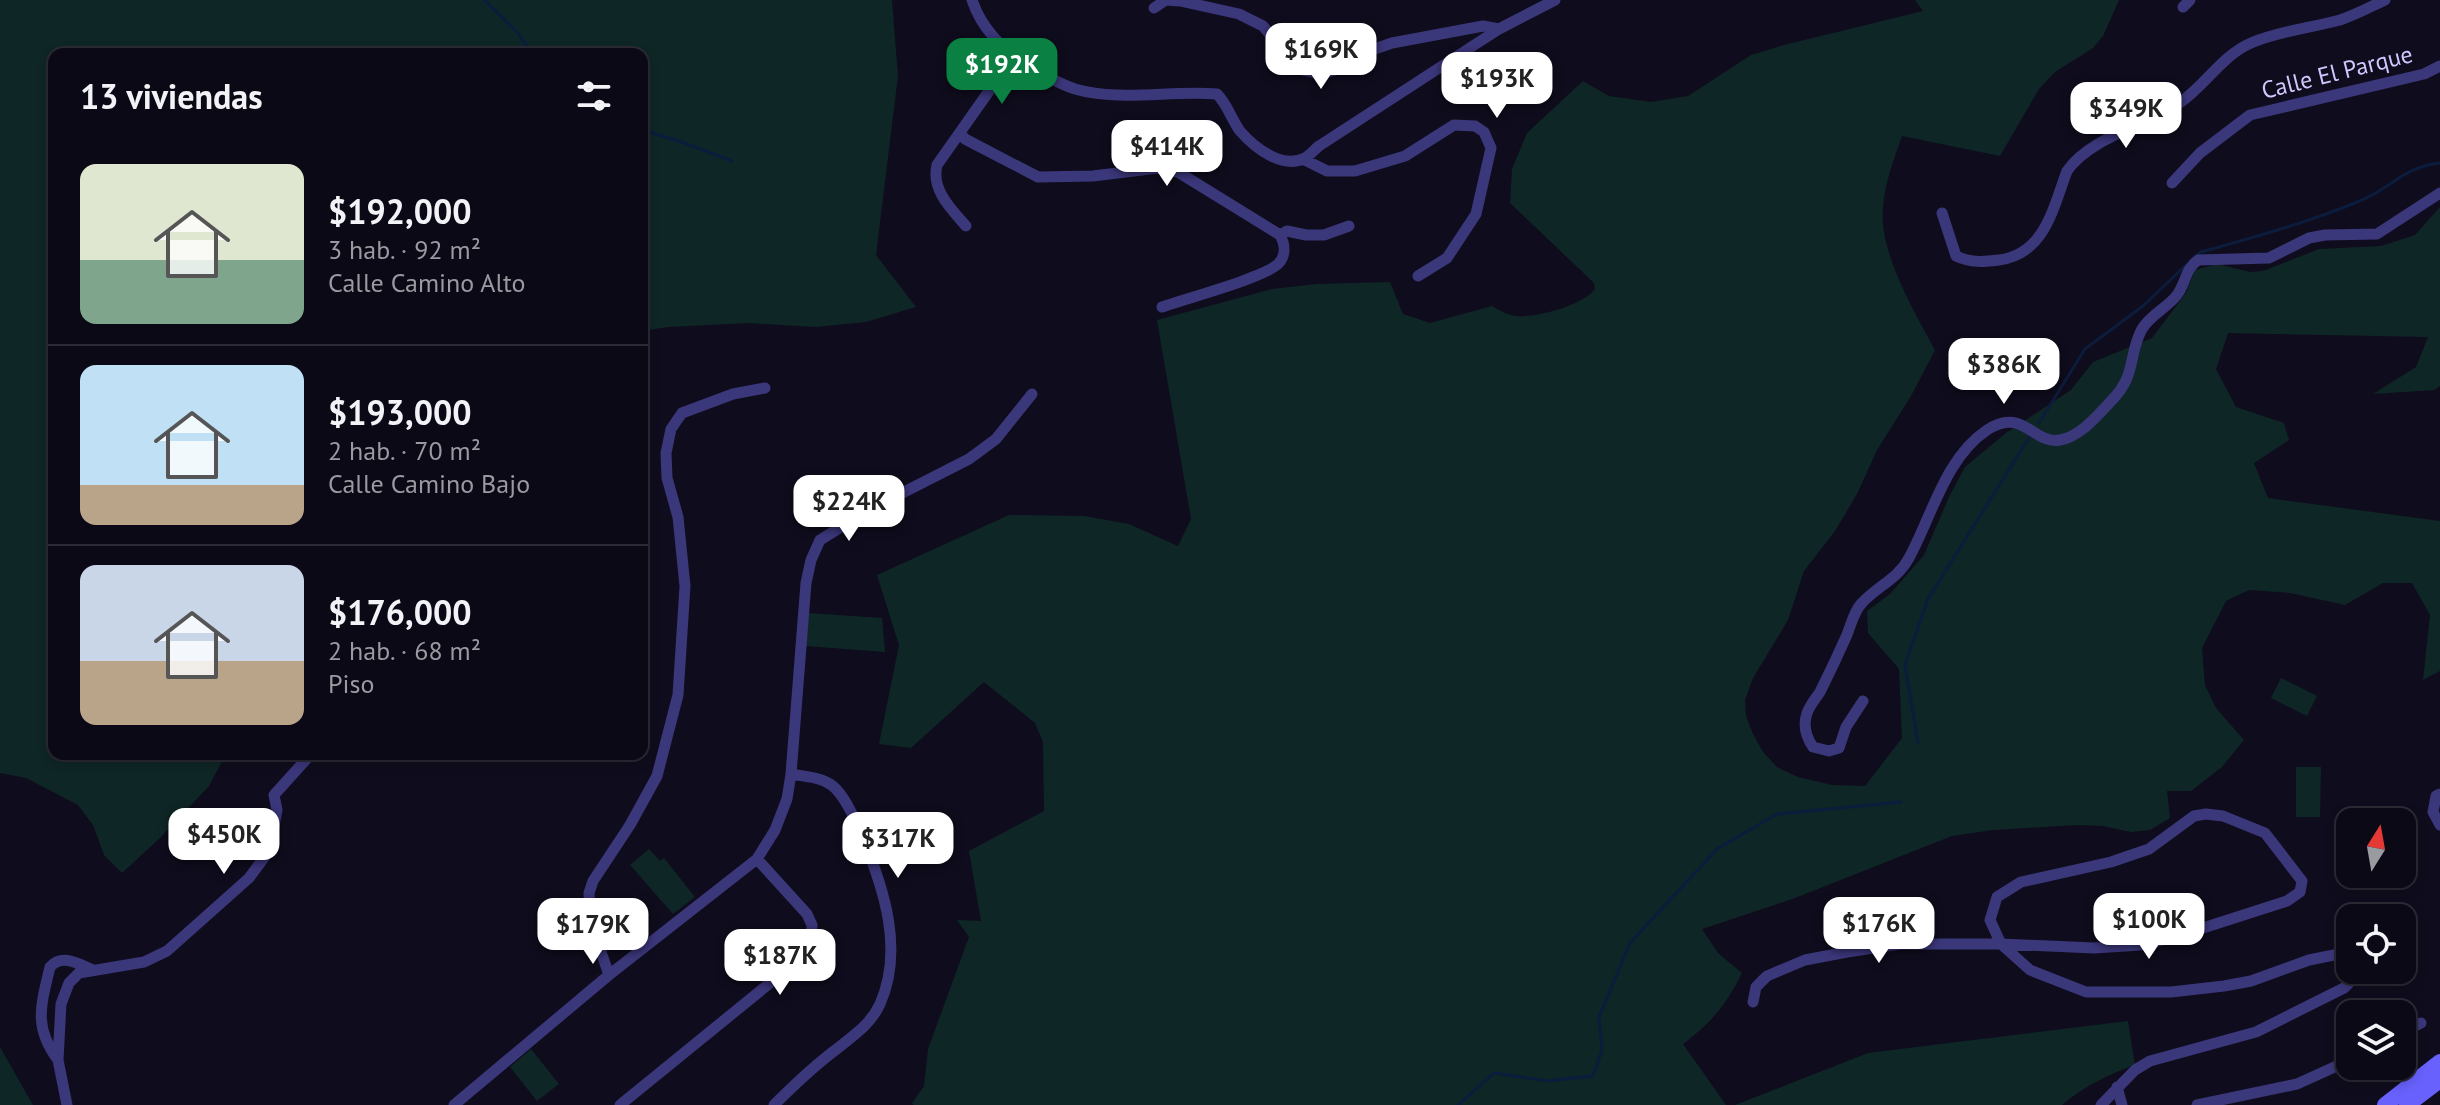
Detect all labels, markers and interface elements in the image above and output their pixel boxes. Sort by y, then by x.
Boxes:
pin: $169K [1265,23,1377,91]
text: $169K [1283,32,1359,65]
pin: $192K [946,38,1058,106]
street label: Calle El Parque [2258,38,2416,106]
text: $192K [964,47,1040,80]
pin: $193K [1441,52,1553,120]
text: $193K [1459,61,1535,94]
text: 13 viviendas [80,74,263,118]
icon: filters [572,74,616,118]
pin: $349K [2070,82,2182,150]
text: $349K [2088,91,2164,124]
pin: $414K [1111,120,1223,188]
text: $414K [1129,129,1205,162]
text: $192,000 [328,189,472,233]
icon: home [144,196,240,292]
text: 3 hab. · 92 m² [328,233,481,266]
text: Calle Camino Alto [328,266,526,299]
pin: $386K [1948,338,2060,406]
text: $386K [1966,347,2042,380]
text: $193,000 [328,390,472,434]
icon: home [144,397,240,493]
text: 2 hab. · 70 m² [328,434,481,467]
text: Calle Camino Bajo [328,467,530,500]
pin: $224K [793,475,905,543]
text: $224K [811,484,887,517]
text: $176,000 [328,590,472,634]
icon: home [144,597,240,693]
text: 2 hab. · 68 m² [328,634,481,667]
text: Piso [328,667,374,700]
pin: $450K [168,808,280,876]
north arrow [2336,808,2416,888]
map controls [2336,808,2416,1080]
pin: $317K [842,812,954,880]
text: $450K [186,817,262,850]
text: $317K [860,821,936,854]
pin: $100K [2093,893,2205,961]
pin: $176K [1823,897,1935,965]
pin: $179K [537,898,649,966]
text: $100K [2111,902,2187,935]
button: locate [2336,904,2416,984]
text: $176K [1841,906,1917,939]
text: $179K [555,907,631,940]
pin: $187K [724,929,836,997]
text: $187K [742,938,818,971]
button: layers [2336,1000,2416,1080]

